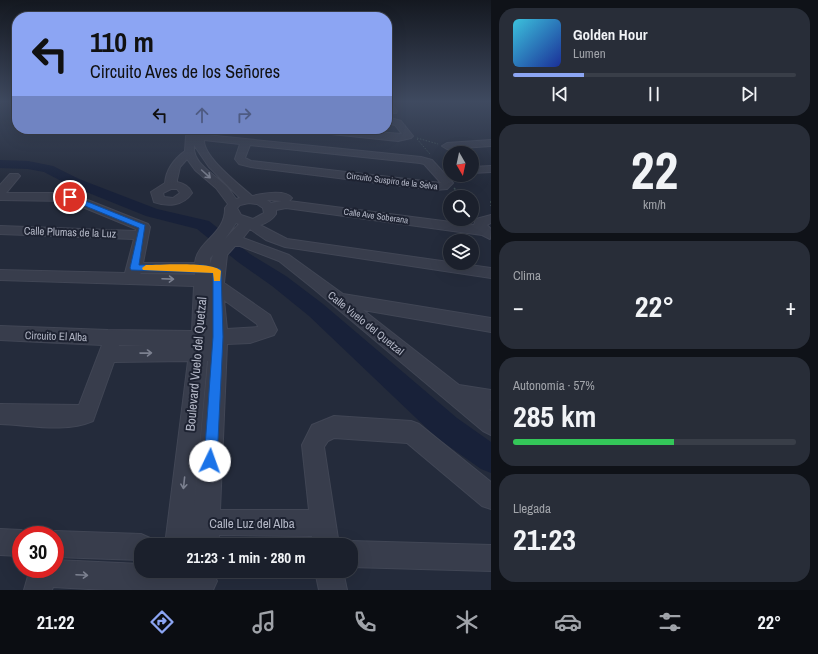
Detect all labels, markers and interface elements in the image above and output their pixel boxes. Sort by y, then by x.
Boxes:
text: 110 m [90,23,154,61]
text: Golden Hour [573,24,648,45]
icon: left [24,28,76,80]
text: Lumen [573,45,606,62]
text: Circuito Aves de los Señores [90,59,280,84]
icon: previous [549,83,571,105]
icon: pause [643,83,665,105]
icon: next [738,83,760,105]
icon: left [149,104,171,126]
icon: ahead [191,104,213,126]
icon: right [233,104,255,126]
text: 22 [631,135,678,205]
north arrow [443,146,479,182]
map controls [443,146,479,270]
one-way arrow [201,169,211,179]
street label: Circuito Suspiro de la Selva [346,169,438,193]
pin [53,180,87,214]
icon: arrive [59,186,81,208]
button: search [443,190,479,226]
text: km/h [643,196,666,213]
street label: Calle Ave Soberana [343,206,409,226]
street label: Calle Plumas de la Luz [24,223,117,241]
button: layers [443,234,479,270]
text: Clima [513,267,541,284]
one-way arrow [161,276,174,283]
text: 22° [635,286,674,326]
street label: Calle Vuelo del Quetzal [325,288,407,358]
text: − [513,292,524,322]
text: + [785,292,796,322]
street label: Boulevard Vuelo del Quetzal [182,296,210,432]
street label: Circuito El Alba [25,328,87,344]
one-way arrow [139,349,152,357]
text: Autonomía · 57% [513,377,595,394]
text: 285 km [513,396,596,436]
position arrow [189,440,231,482]
one-way arrow [181,476,188,489]
text: Llegada [513,500,551,517]
street label: Calle Luz del Alba [209,515,295,532]
text: 21:23 [513,519,576,559]
speed limit sign: 30 [12,526,64,578]
text: 21:23 · 1 min · 280 m [187,547,305,568]
one-way arrow [75,571,88,578]
icon: directions [148,608,176,636]
icon: music [250,608,278,636]
icon: phone [351,608,379,636]
icon: climate [453,608,481,636]
icon: car [554,608,582,636]
icon: filters [656,608,684,636]
text: 21:22 [37,610,75,635]
text: 22° [758,610,781,635]

